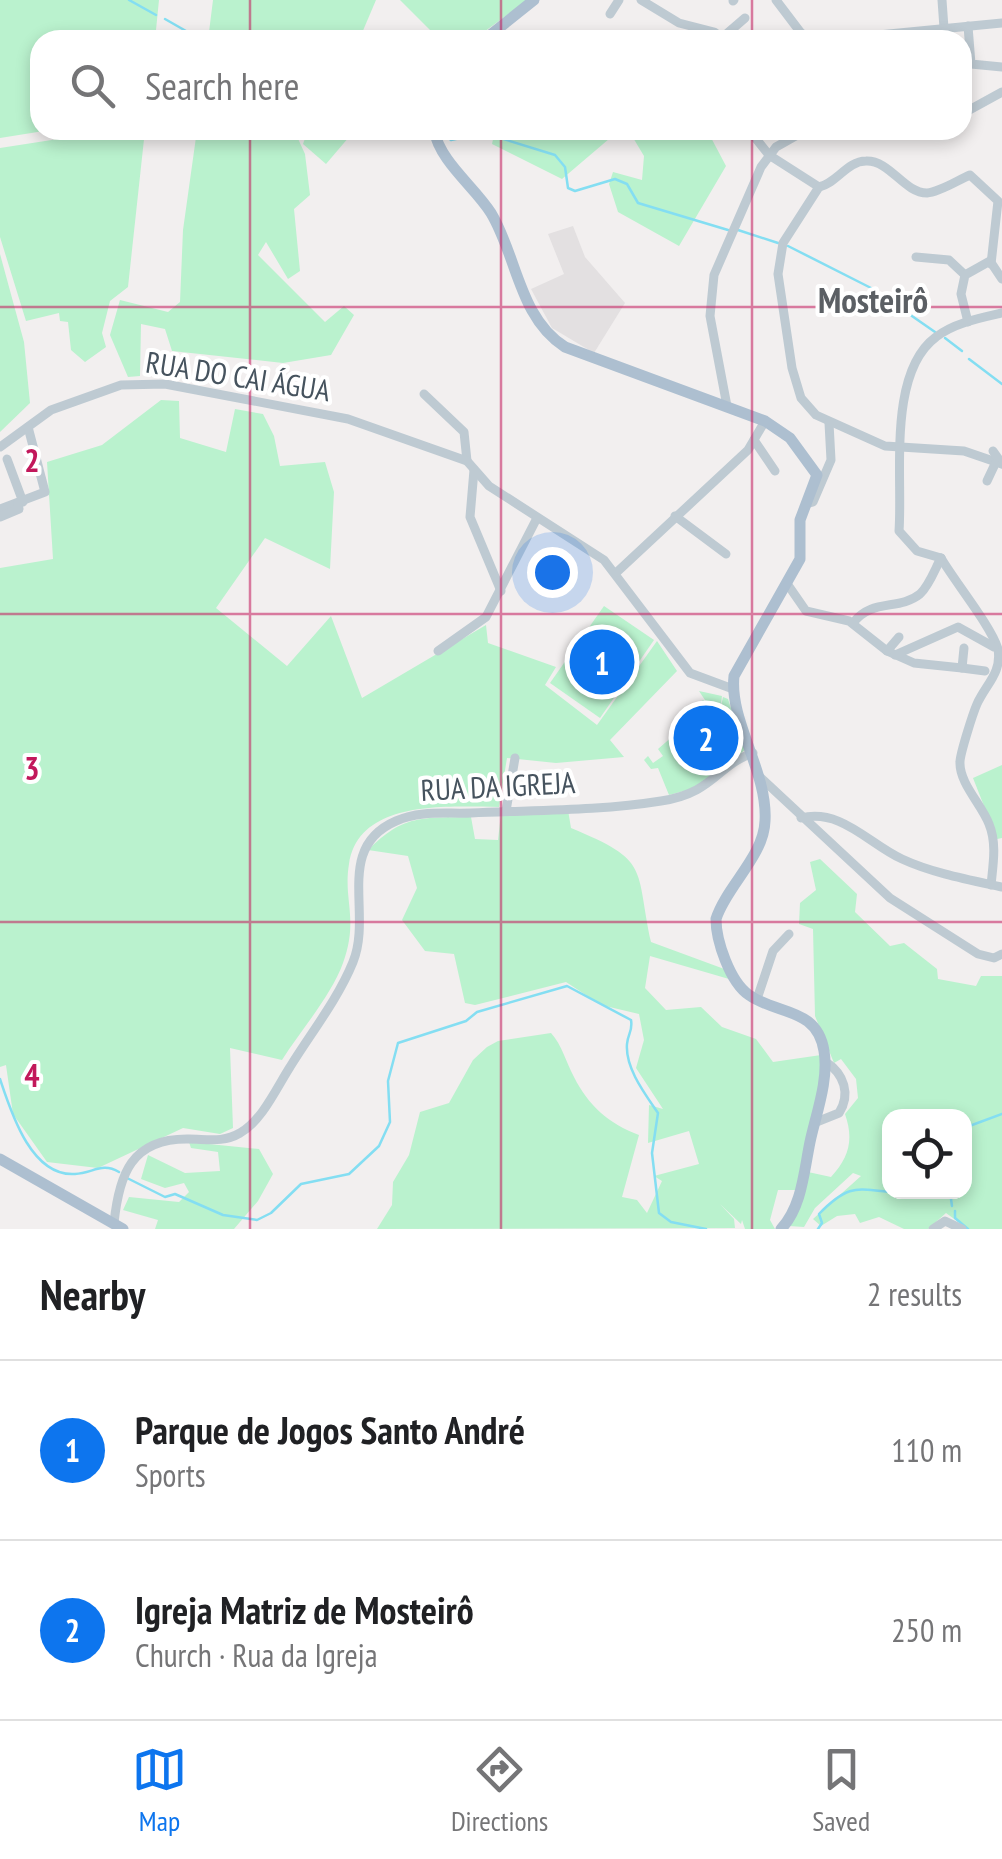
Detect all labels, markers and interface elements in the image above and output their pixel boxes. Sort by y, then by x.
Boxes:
search box [30,30,972,140]
icon: search [65,58,120,113]
text: Search here [145,61,299,110]
district label: Mosteirô [818,277,928,323]
street label: RUA DO CAI ÁGUA [143,342,334,409]
text: 2 [24,439,40,481]
your location [527,547,578,598]
pin: 1 [570,624,634,700]
pin: 2 [674,700,738,776]
text: 3 [24,747,40,789]
street label: RUA DA IGREJA [420,762,577,809]
text: 4 [24,1054,40,1096]
map controls [882,1109,972,1199]
button: locate [882,1109,972,1199]
text: Nearby [40,1267,145,1322]
text: 2 results [867,1273,962,1315]
text: Parque de Jogos Santo André [135,1405,525,1454]
text: 1 [65,1429,80,1471]
text: 110 m [891,1429,962,1471]
text: Sports [135,1454,206,1496]
text: Igreja Matriz de Mosteirô [135,1585,474,1634]
text: 2 [65,1609,80,1651]
text: 250 m [891,1609,962,1651]
text: Church · Rua da Igreja [135,1634,377,1676]
tab: Map [132,1742,187,1839]
tab: Directions [451,1742,548,1839]
tab: Saved [812,1742,870,1839]

